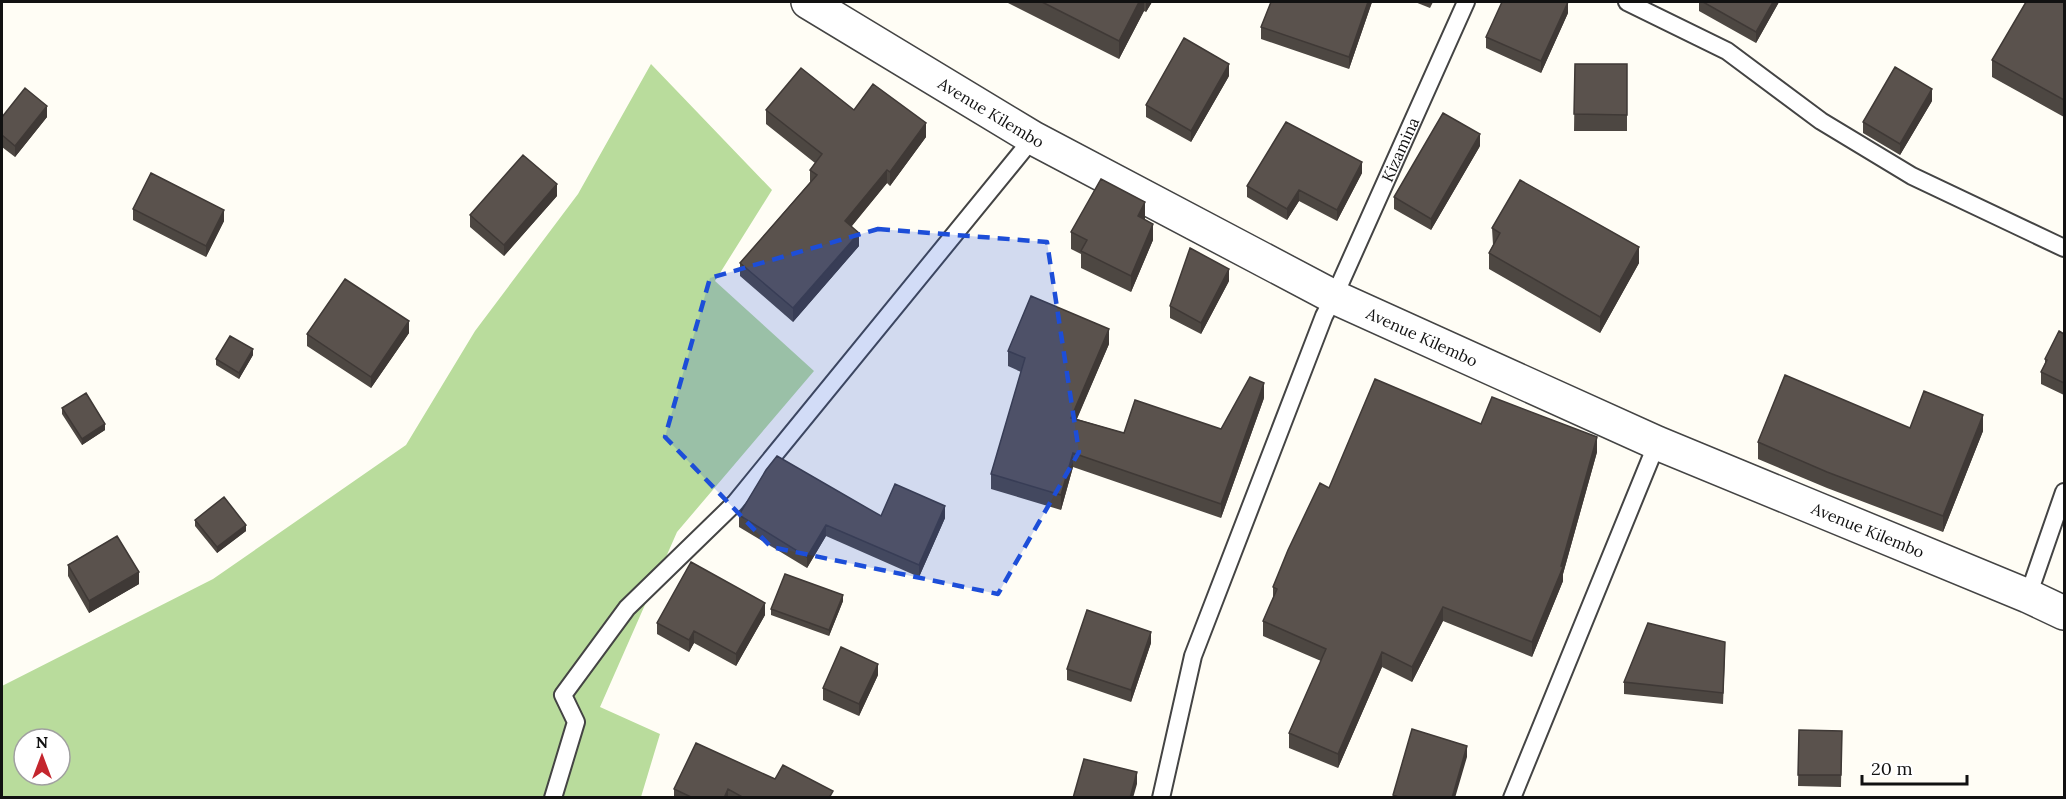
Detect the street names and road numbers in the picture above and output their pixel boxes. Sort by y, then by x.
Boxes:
street label: Avenue Kilembo [934,73,1048,152]
street label: Kizamina [1377,114,1423,185]
street label: Avenue Kilembo [1362,303,1481,371]
street label: Avenue Kilembo [1808,497,1927,562]

